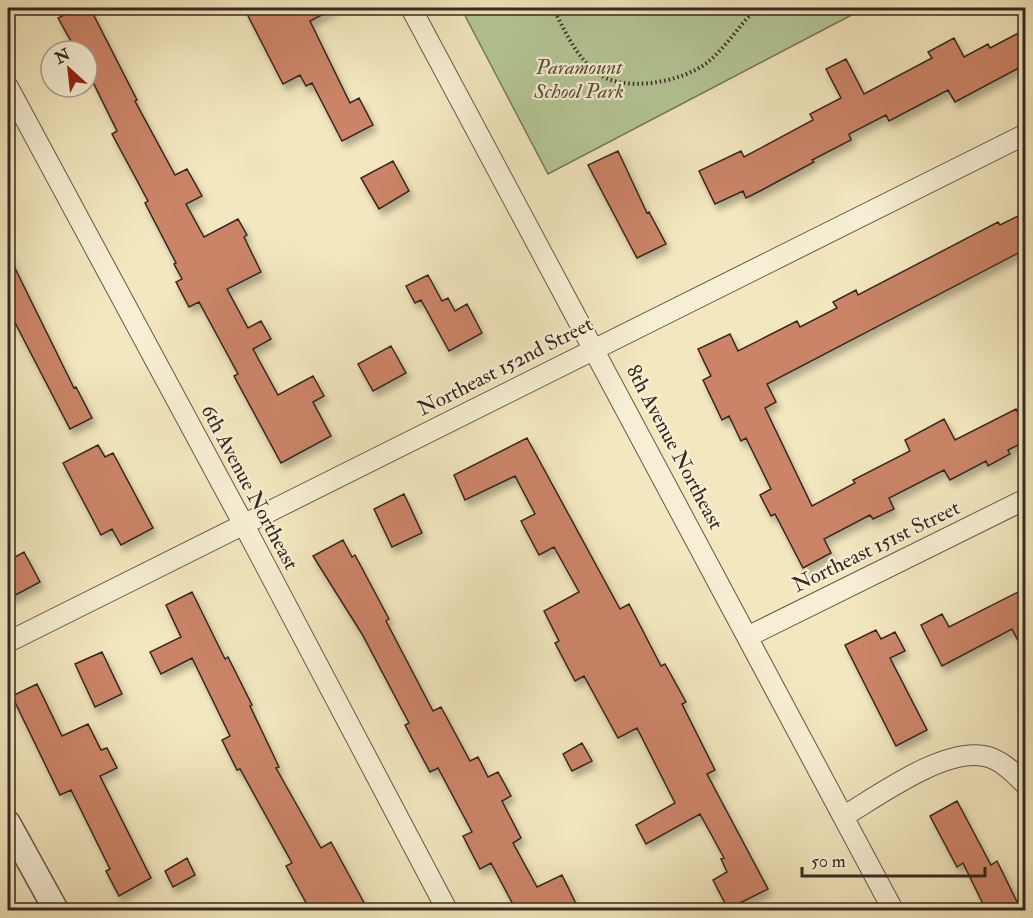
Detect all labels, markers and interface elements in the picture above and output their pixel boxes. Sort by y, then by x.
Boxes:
north arrow [39,39,99,99]
text: N [51,44,74,69]
park label: Paramount School Park [533,54,624,105]
street label: Northeast 152nd Street [413,310,598,422]
street label: 8th Avenue Northeast [620,360,729,534]
street label: 6th Avenue Northeast [195,400,305,575]
street label: Northeast 151st Street [788,494,965,599]
scale bar [802,840,985,878]
text: 50 m [811,850,846,873]

